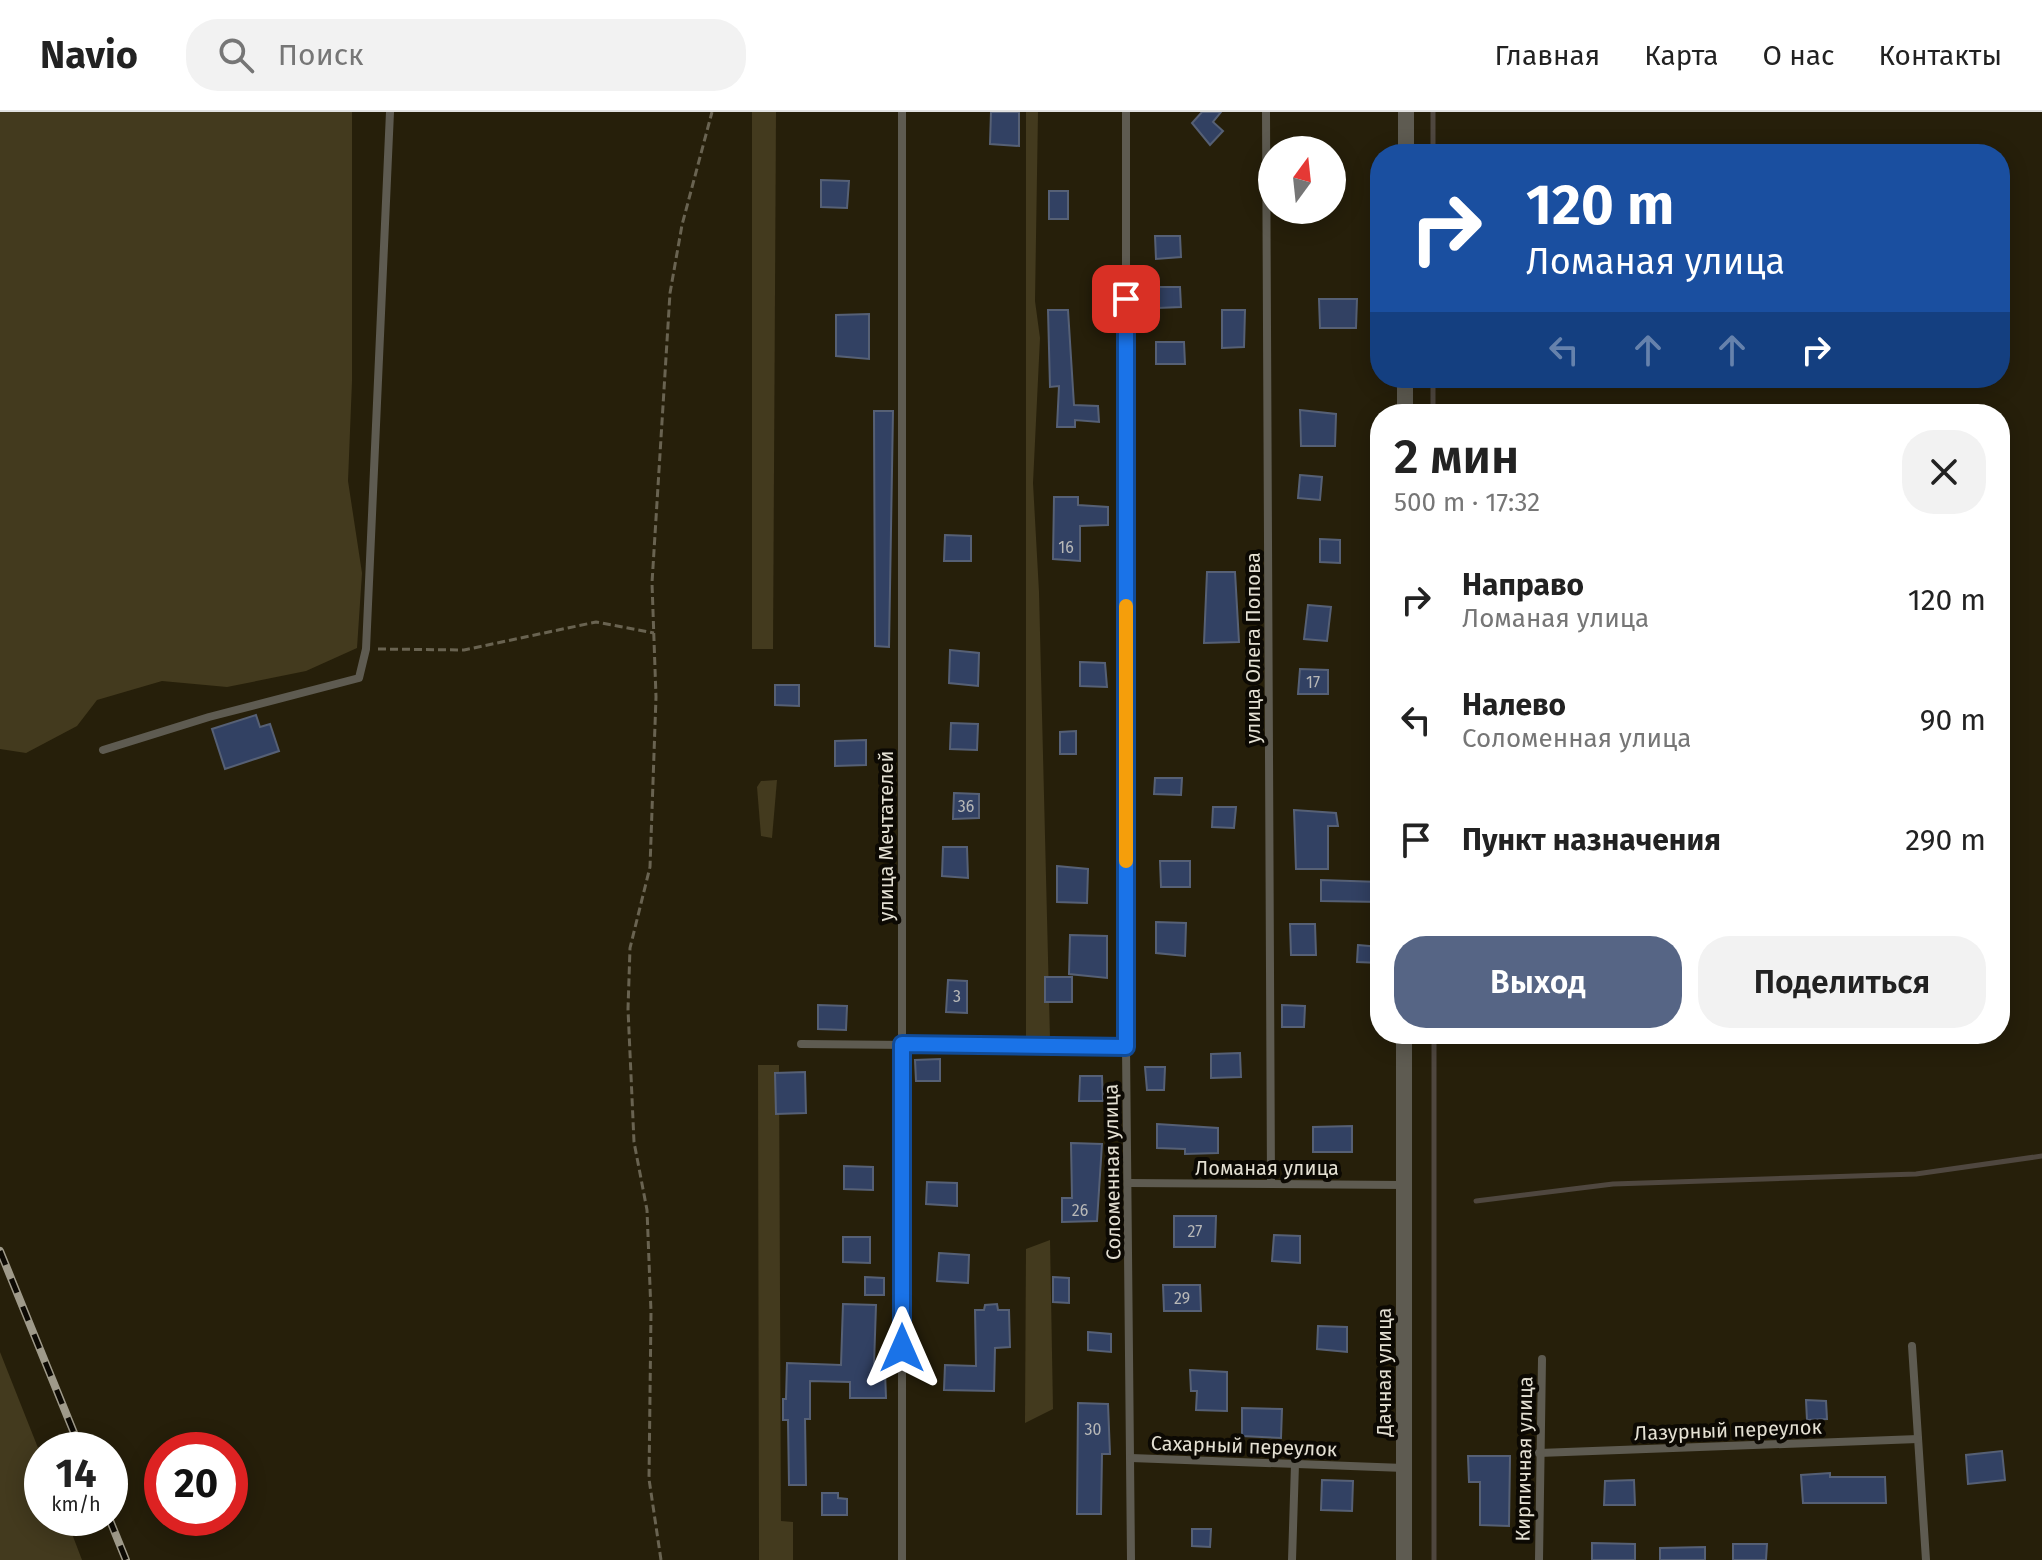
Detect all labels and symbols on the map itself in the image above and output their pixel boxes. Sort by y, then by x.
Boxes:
north arrow [1258,136,1346,224]
pin [1092,265,1160,333]
house number: 16 [1058,538,1074,557]
street label: улица Олега Попова [1241,552,1265,744]
house number: 17 [1306,673,1320,692]
street label: улица Мечтателей [874,751,898,921]
house number: 36 [958,797,974,816]
house number: 3 [953,987,961,1006]
street label: Соломенная улица [1098,1084,1126,1260]
street label: Ломаная улица [1195,1156,1339,1180]
house number: 26 [1072,1201,1088,1220]
house number: 27 [1188,1222,1202,1241]
house number: 29 [1174,1289,1190,1308]
position arrow [860,1306,944,1390]
street label: Дачная улица [1372,1308,1396,1437]
street label: Кирпичная улица [1511,1376,1537,1542]
street label: Лазурный переулок [1634,1415,1823,1445]
house number: 30 [1085,1420,1102,1439]
street label: Сахарный переулок [1150,1431,1338,1461]
speed limit sign: 20 [144,1432,248,1536]

